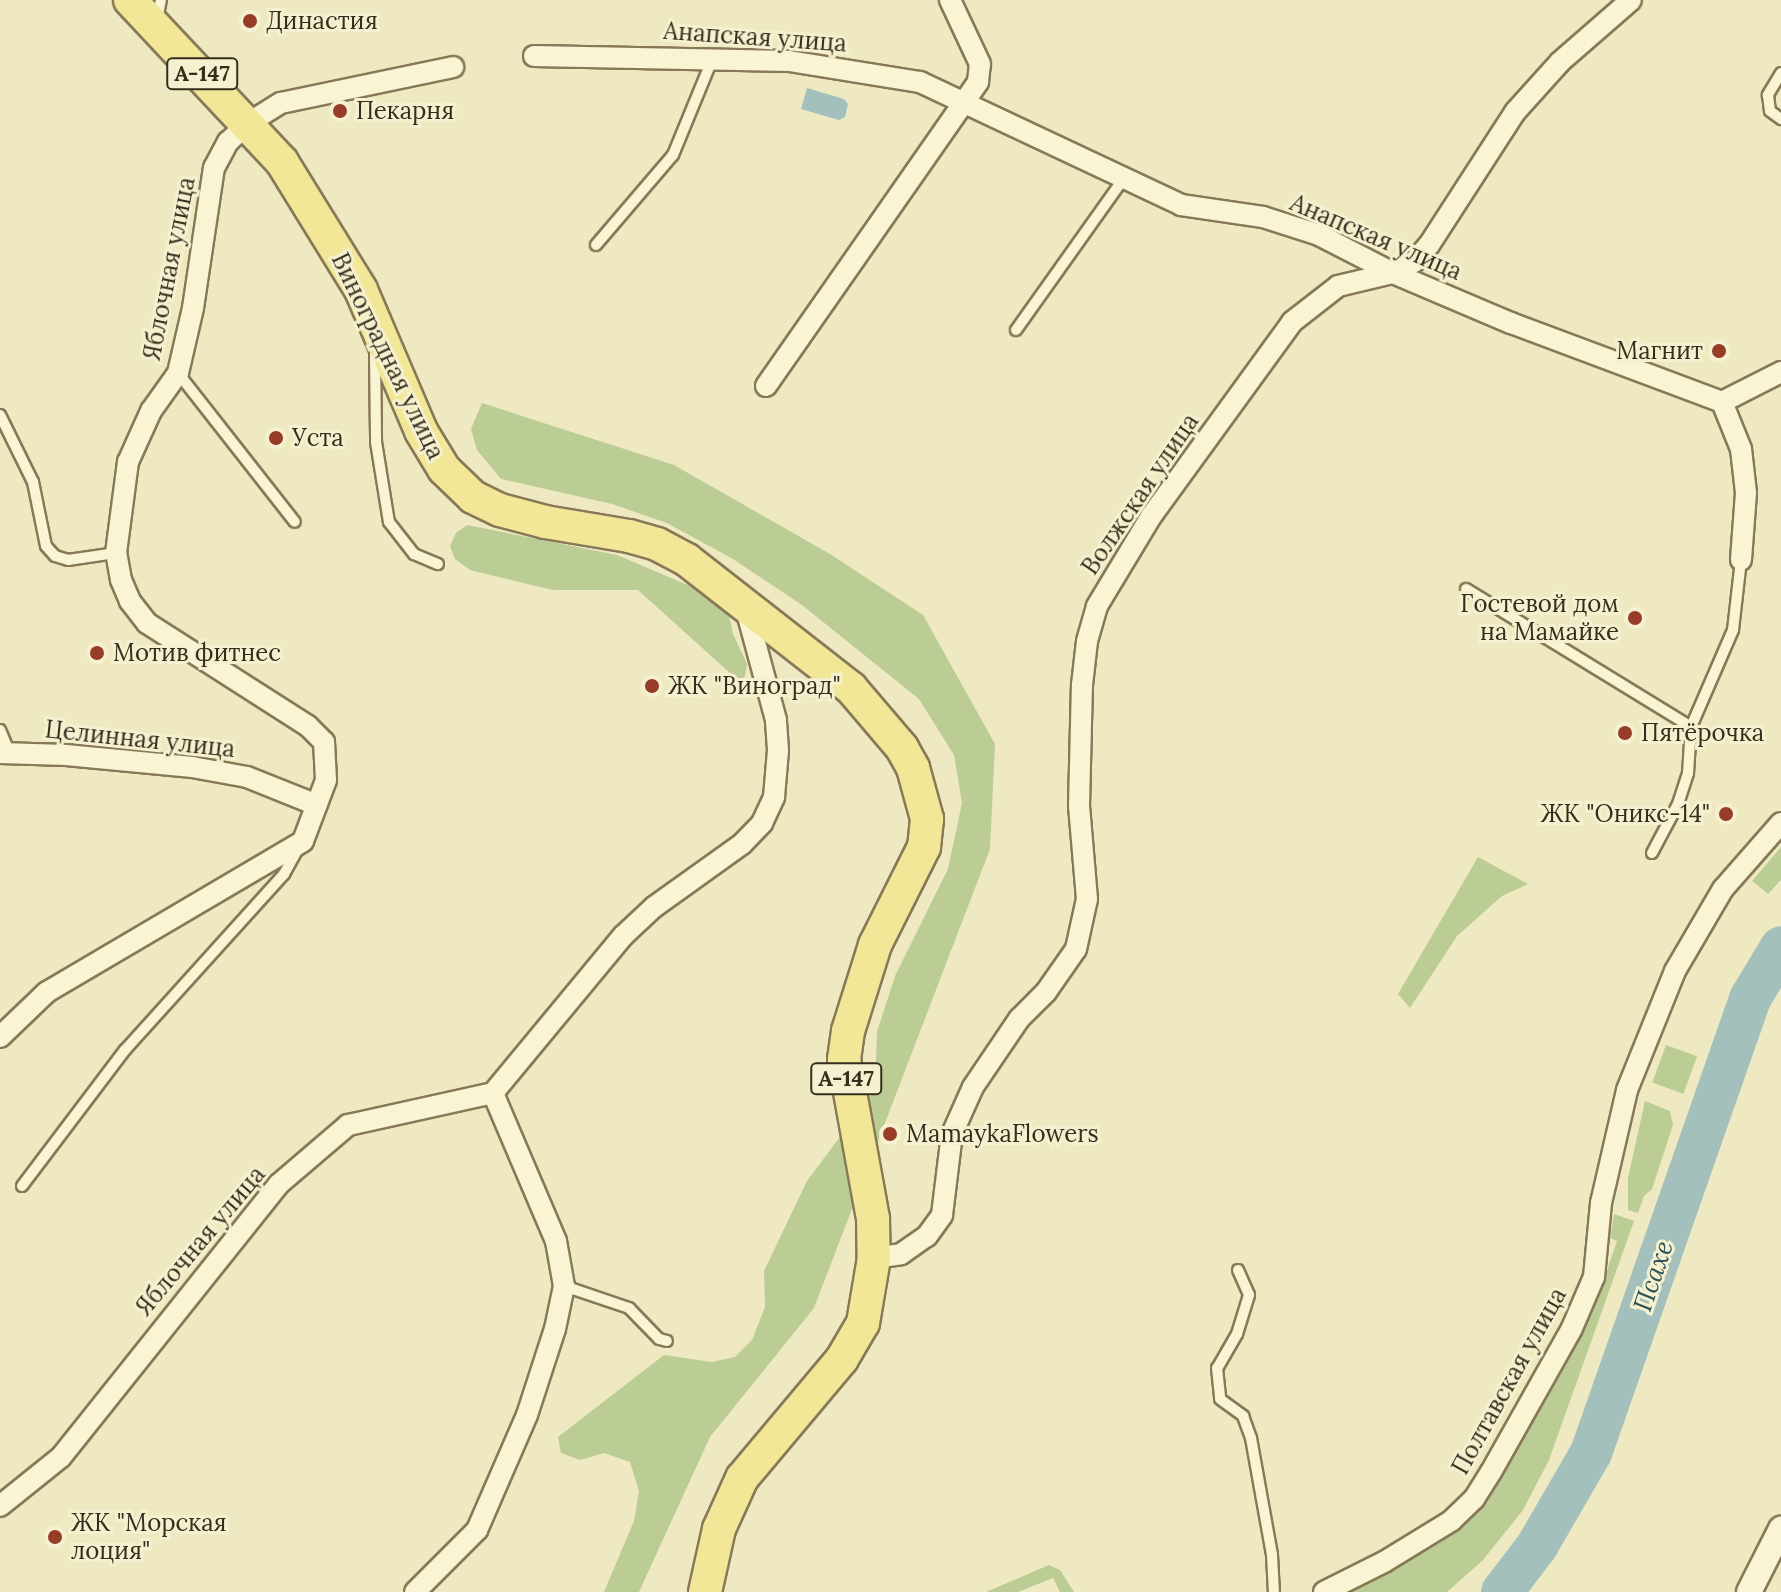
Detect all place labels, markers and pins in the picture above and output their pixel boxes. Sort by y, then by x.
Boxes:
place label: Династия [266,7,378,35]
marker: Династия [241,12,259,30]
place label: Пекарня [356,97,454,125]
marker: Пекарня [331,102,349,120]
place label: Магнит [1616,337,1703,365]
marker: Магнит [1710,342,1728,360]
place label: Уста [292,424,344,452]
marker: Уста [267,429,285,447]
place label: Гостевой дом на Мамайке [1460,590,1619,646]
marker: Гостевой дом на Мамайке [1626,609,1644,627]
place label: Мотив фитнес [113,639,281,667]
marker: Мотив фитнес [88,644,106,662]
place label: ЖК "Виноград" [668,672,841,700]
marker: ЖК "Виноград" [643,677,661,695]
place label: Пятёрочка [1641,719,1764,747]
marker: Пятёрочка [1616,724,1634,742]
place label: ЖК "Оникс-14" [1540,800,1710,828]
marker: ЖК "Оникс-14" [1717,805,1735,823]
place label: MamaykaFlowers [906,1120,1099,1148]
marker: MamaykaFlowers [881,1125,899,1143]
place label: ЖК "Морская лоция" [71,1509,227,1565]
marker: ЖК "Морская лоция" [46,1528,64,1546]

